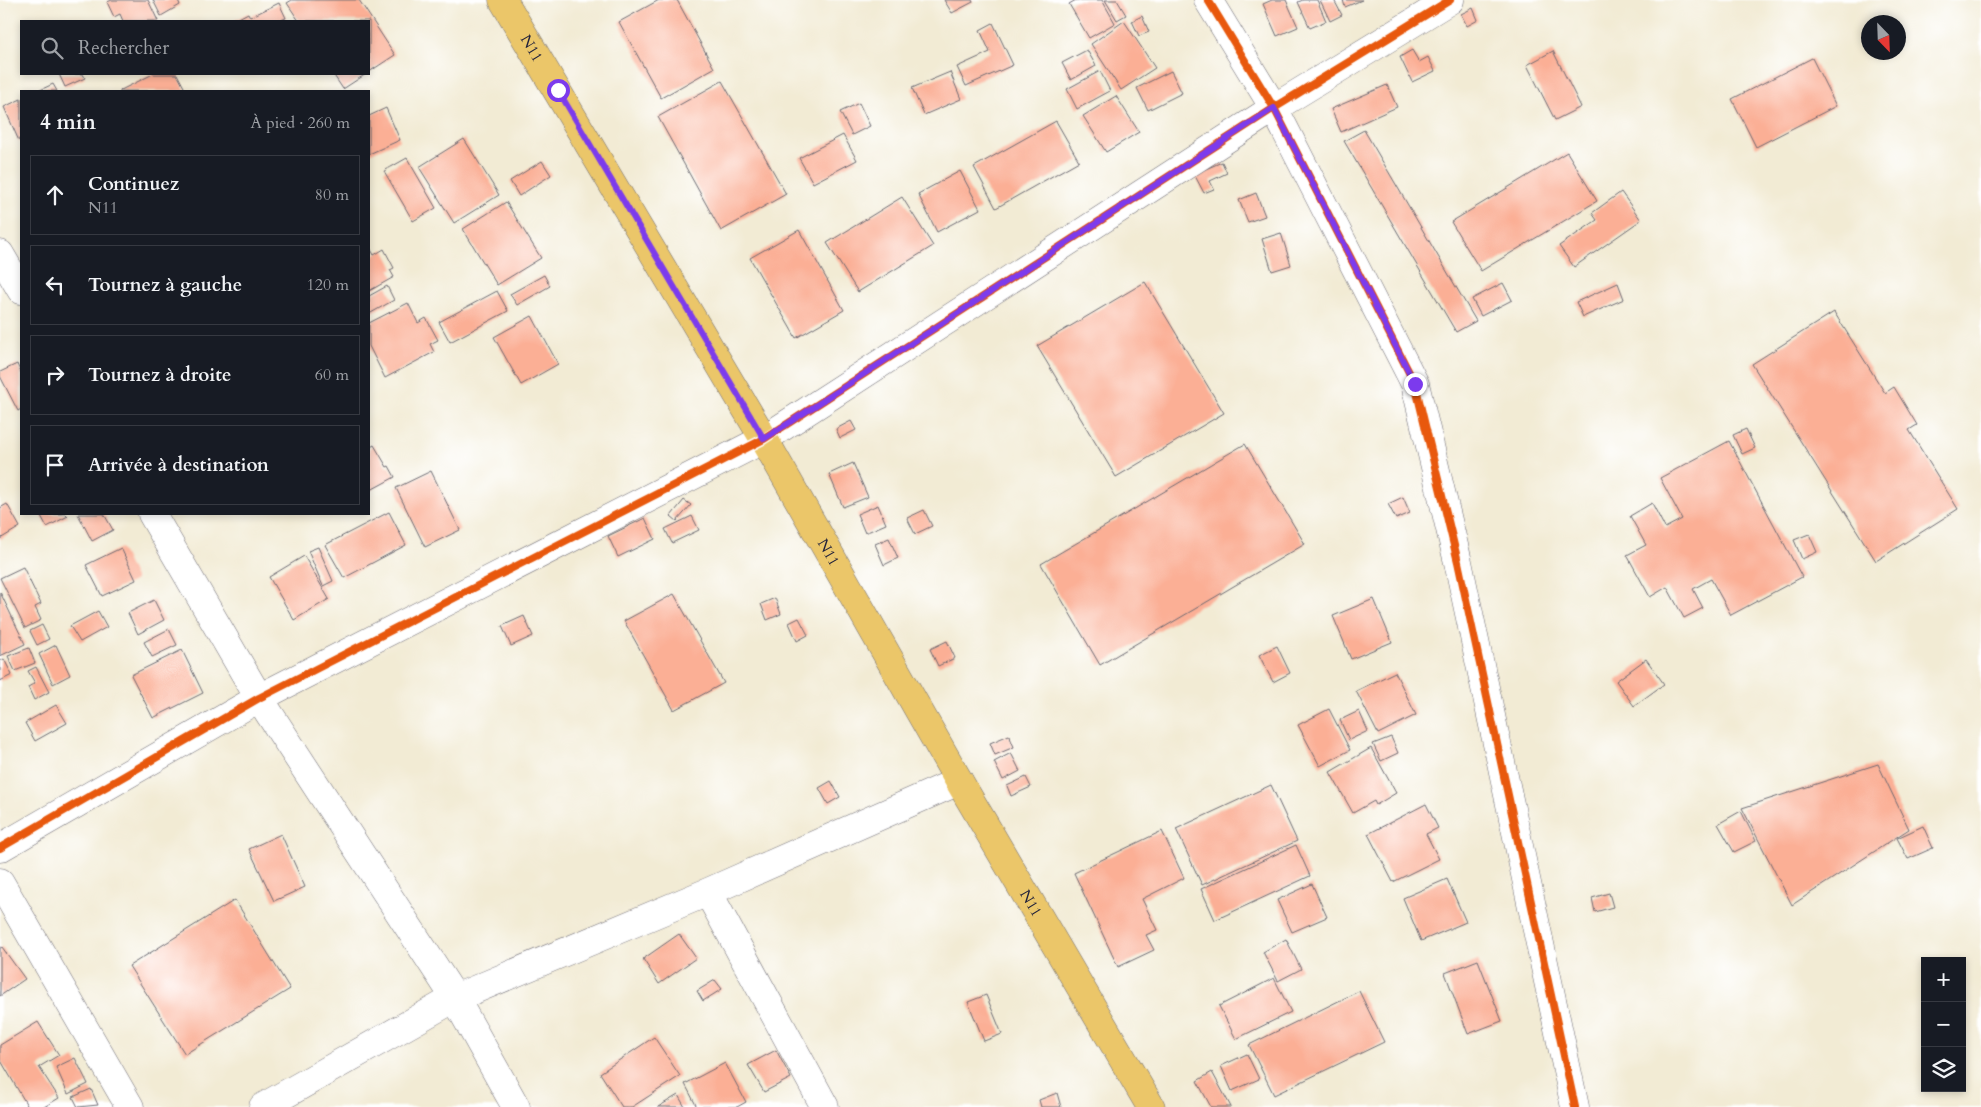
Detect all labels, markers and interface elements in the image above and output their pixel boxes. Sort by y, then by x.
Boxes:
north arrow [1861,15,1906,60]
search box [20,20,370,75]
street label: N11 [516,31,547,65]
icon: search [38,34,66,62]
text: Rechercher [78,35,169,61]
route start [547,79,570,102]
text: 4 min [40,108,96,137]
text: À pied · 260 m [250,112,350,134]
text: Continuez [88,171,179,197]
icon: ahead [41,181,69,209]
text: 80 m [315,184,349,206]
text: N11 [88,197,118,219]
icon: left [41,271,69,299]
text: Tournez à gauche [88,272,242,298]
text: 120 m [307,274,349,296]
icon: right [41,361,69,389]
text: Tournez à droite [88,362,231,388]
text: 60 m [315,364,349,386]
route end [1404,373,1427,396]
icon: arrive [41,451,69,479]
text: Arrivée à destination [88,452,269,478]
street label: N11 [813,535,844,569]
street label: N11 [1015,886,1047,920]
map controls [1921,957,1966,1092]
button: + [1921,957,1966,1002]
button: − [1921,1002,1966,1047]
button: layers [1921,1047,1966,1092]

